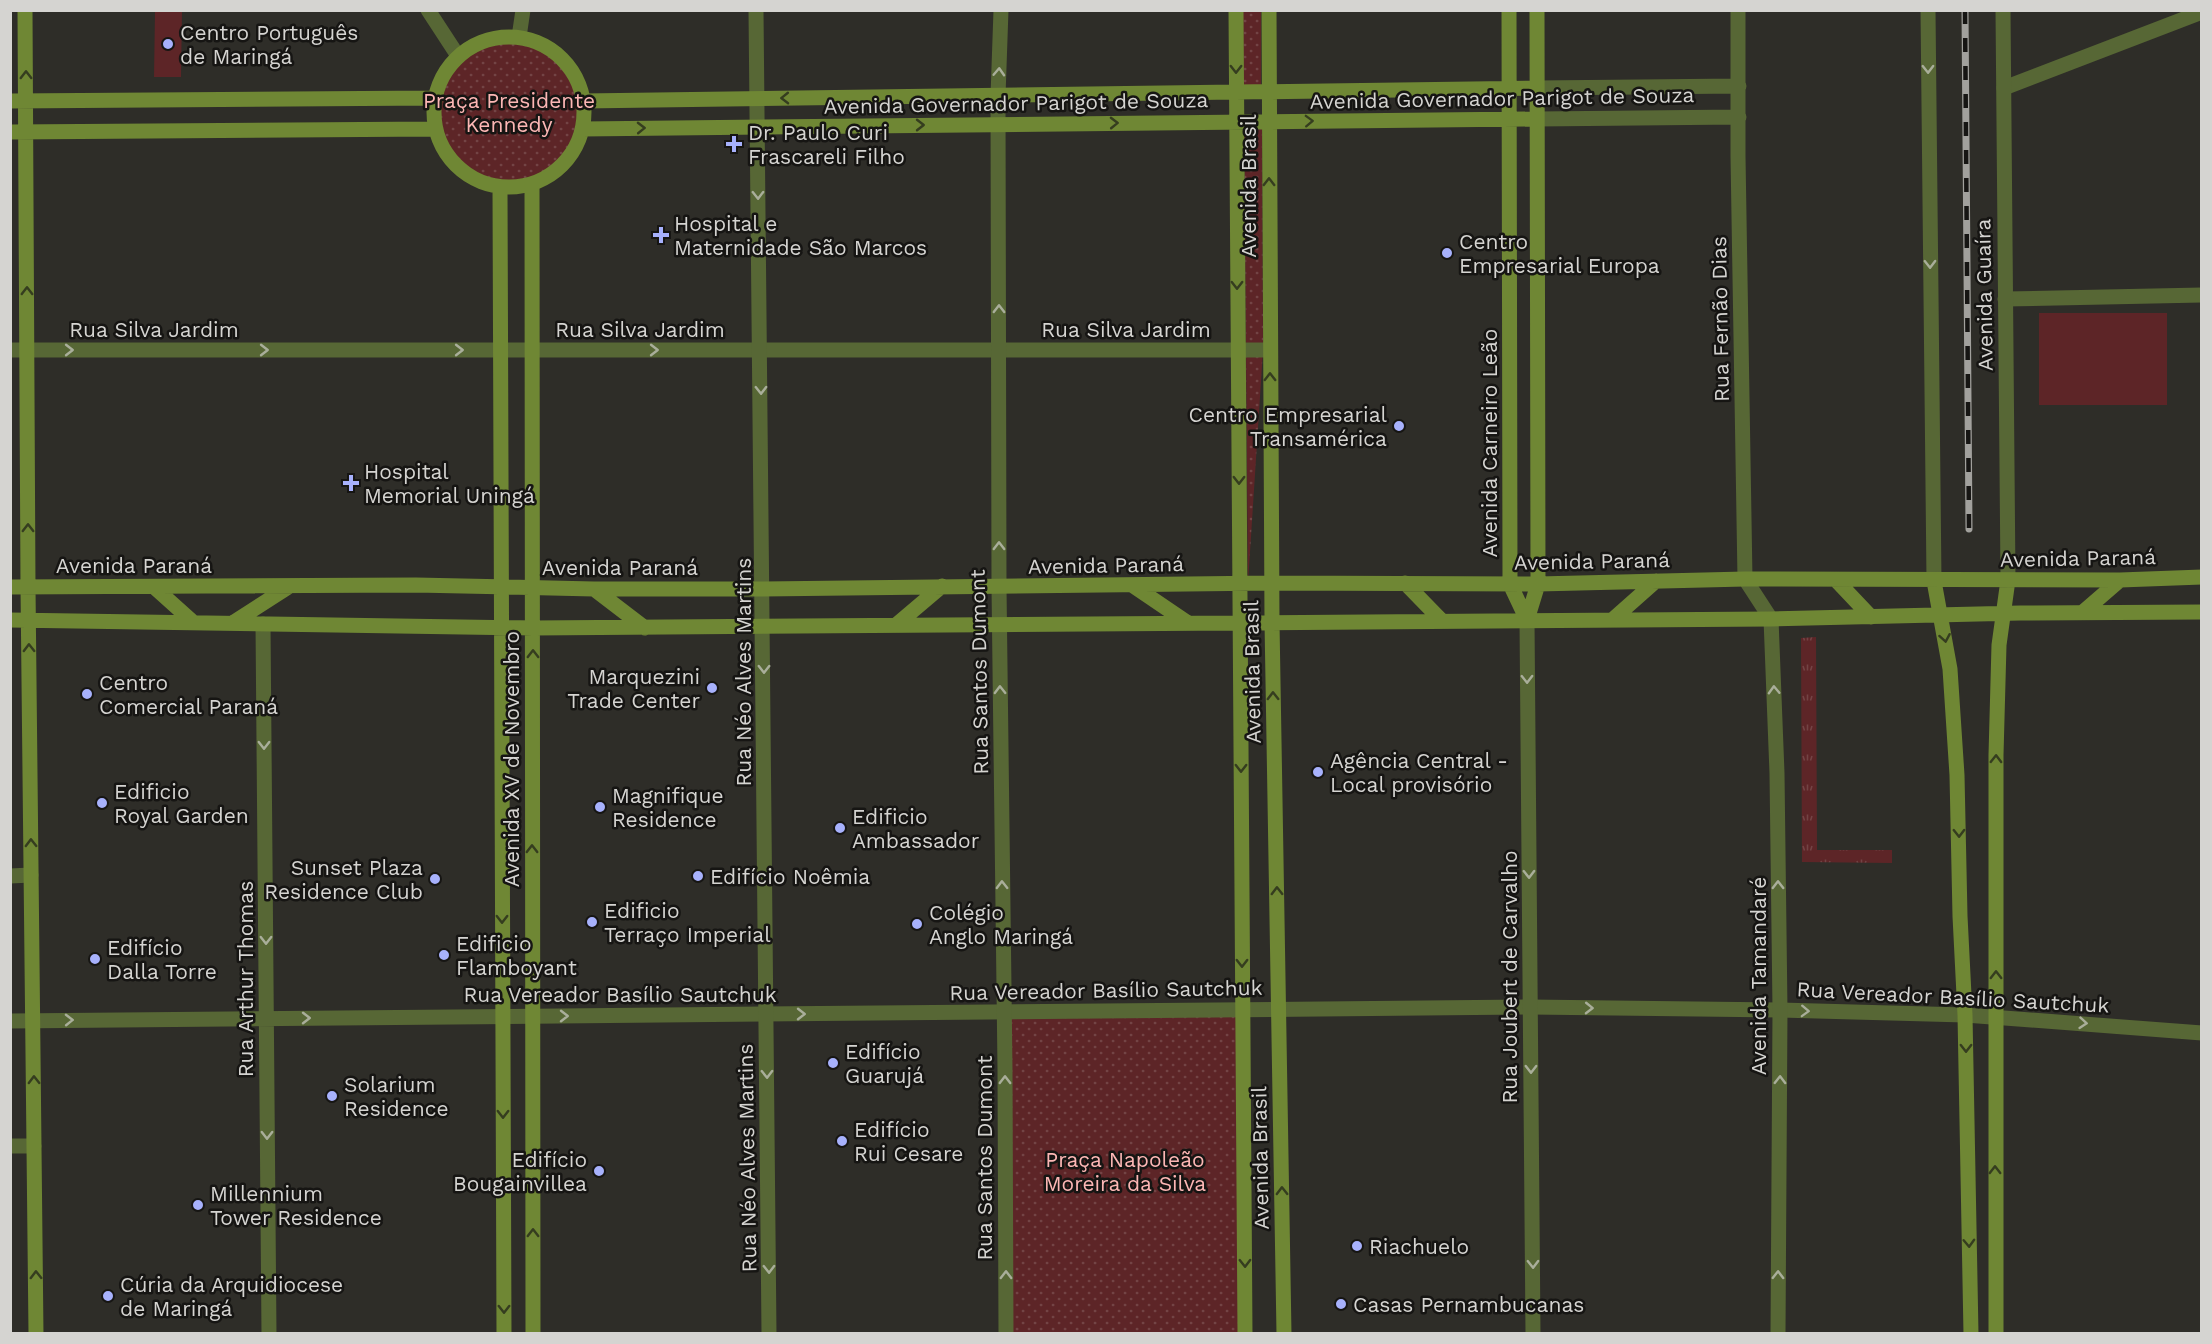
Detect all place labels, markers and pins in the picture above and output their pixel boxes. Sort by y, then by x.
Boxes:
place label: Centro Português de Maringá [180,20,358,69]
marker: Centro Português de Maringá [161,37,175,51]
place label: Dr. Paulo Curi Frascareli Filho [748,120,905,169]
marker: Dr. Paulo Curi Frascareli Filho [725,135,743,153]
place label: Hospital e Maternidade São Marcos [674,211,927,260]
marker: Hospital e Maternidade São Marcos [652,226,670,244]
place label: Centro Empresarial Europa [1459,229,1660,278]
marker: Centro Empresarial Europa [1440,246,1454,260]
place label: Centro Empresarial Transamérica [1188,402,1388,451]
marker: Centro Empresarial Transamérica [1392,419,1406,433]
place label: Hospital Memorial Uningá [364,459,535,508]
marker: Hospital Memorial Uningá [342,474,360,492]
place label: Marquezini Trade Center [567,664,700,713]
place label: Centro Comercial Paraná [99,670,278,719]
marker: Marquezini Trade Center [705,681,719,695]
marker: Centro Comercial Paraná [80,687,94,701]
place label: Agência Central - Local provisório [1330,748,1508,797]
marker: Agência Central - Local provisório [1311,765,1325,779]
place label: Edificio Royal Garden [114,779,249,828]
place label: Magnifique Residence [612,783,724,832]
marker: Edificio Royal Garden [95,796,109,810]
marker: Magnifique Residence [593,800,607,814]
place label: Edificio Ambassador [852,804,980,853]
marker: Edificio Ambassador [833,821,847,835]
place label: Sunset Plaza Residence Club [264,855,423,904]
place label: Edifício Noêmia [710,864,870,889]
marker: Edifício Noêmia [691,869,705,883]
marker: Sunset Plaza Residence Club [428,872,442,886]
place label: Edificio Terraço Imperial [604,898,771,947]
place label: Colégio Anglo Maringá [929,900,1073,949]
marker: Edificio Terraço Imperial [585,915,599,929]
marker: Colégio Anglo Maringá [910,917,924,931]
place label: Edificio Flamboyant [456,931,577,980]
place label: Edifício Dalla Torre [107,935,217,984]
marker: Edificio Flamboyant [437,948,451,962]
marker: Edifício Dalla Torre [88,952,102,966]
place label: Edifício Guarujá [845,1039,924,1088]
marker: Edifício Guarujá [826,1056,840,1070]
place label: Solarium Residence [344,1072,449,1121]
marker: Solarium Residence [325,1089,339,1103]
place label: Edifício Rui Cesare [854,1117,963,1166]
marker: Edifício Rui Cesare [835,1134,849,1148]
place label: Edifício Bougainvillea [453,1147,587,1196]
marker: Edifício Bougainvillea [592,1164,606,1178]
place label: Millennium Tower Residence [210,1181,382,1230]
marker: Millennium Tower Residence [191,1198,205,1212]
place label: Riachuelo [1369,1234,1469,1259]
marker: Riachuelo [1350,1239,1364,1253]
place label: Cúria da Arquidiocese de Maringá [120,1272,343,1321]
marker: Cúria da Arquidiocese de Maringá [101,1289,115,1303]
place label: Casas Pernambucanas [1353,1292,1584,1317]
marker: Casas Pernambucanas [1334,1297,1348,1311]

